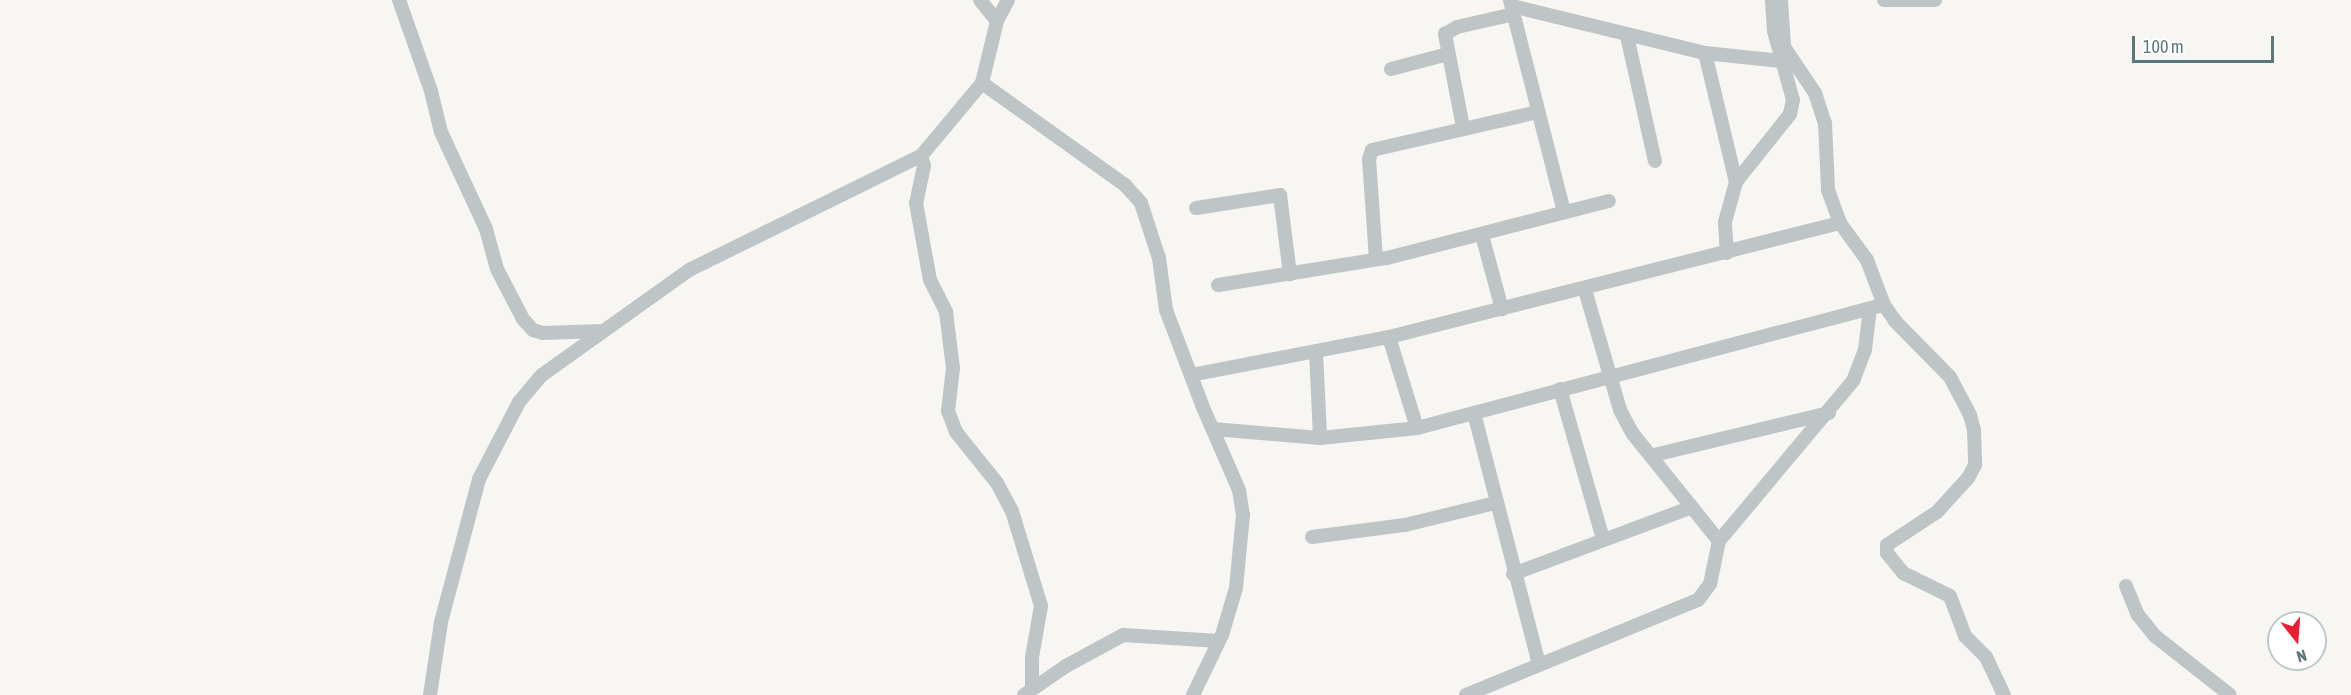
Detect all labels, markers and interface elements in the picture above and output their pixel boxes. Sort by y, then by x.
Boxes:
scale bar [2135,24,2278,62]
text: 100 m [2143,36,2184,57]
north arrow [2267,611,2327,671]
text: N [2295,646,2309,666]

